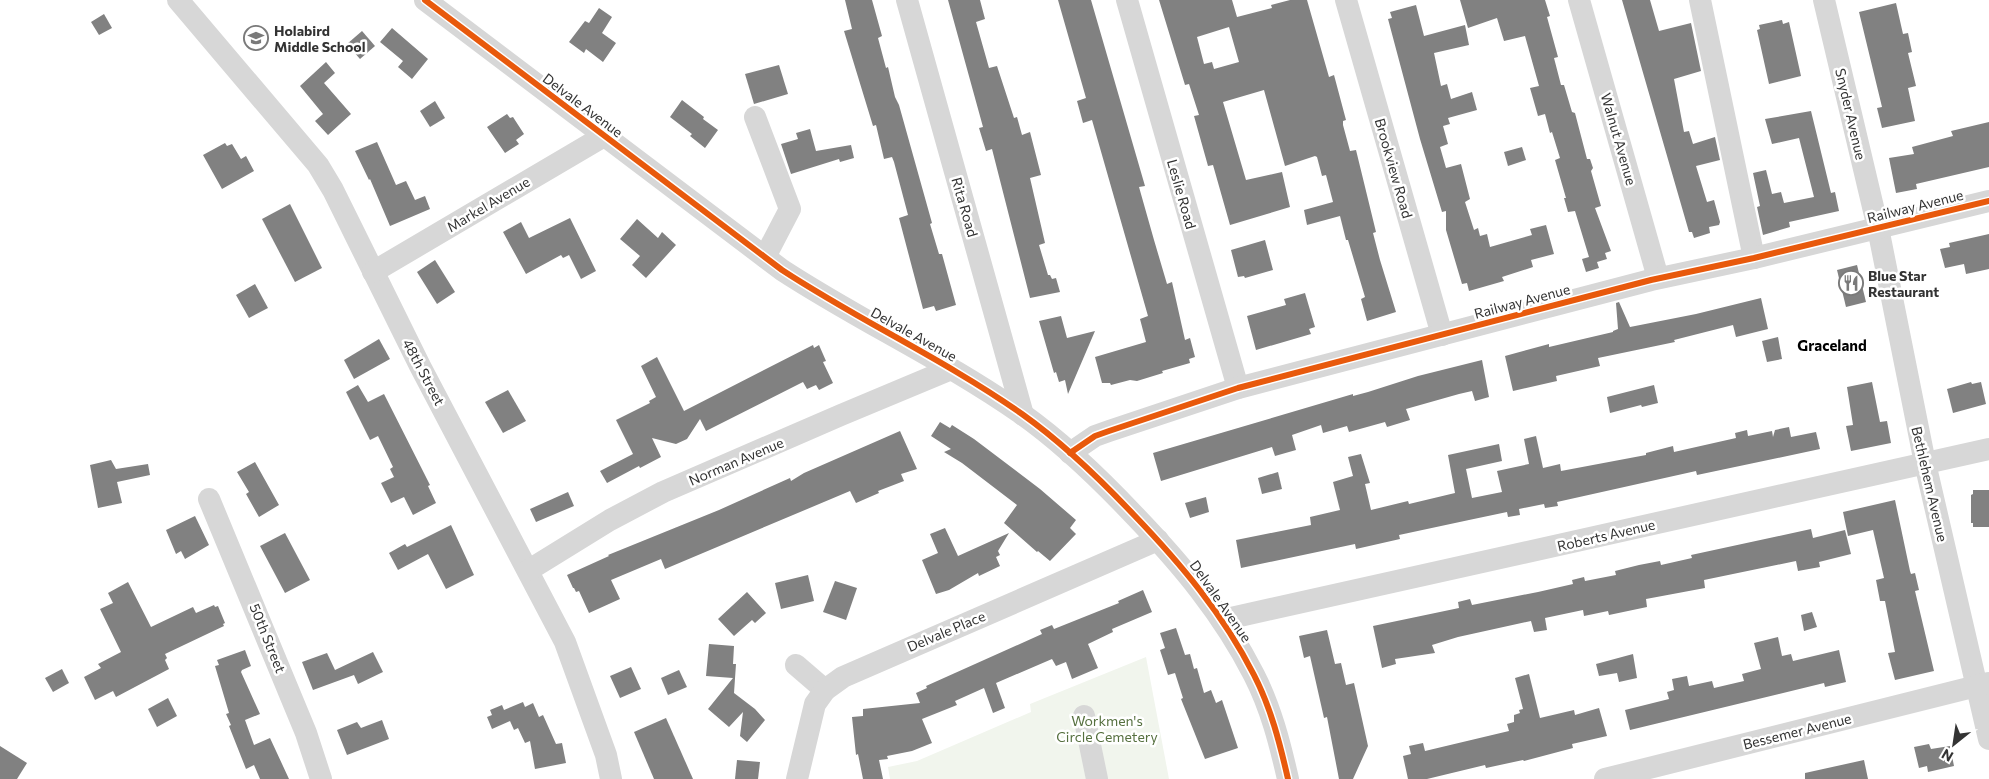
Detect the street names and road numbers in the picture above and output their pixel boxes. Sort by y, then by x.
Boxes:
street label: Snyder Avenue [1832,67,1870,161]
street label: Delvale Avenue [540,69,626,141]
street label: Walnut Avenue [1598,91,1640,187]
street label: Brookview Road [1372,116,1416,220]
street label: Leslie Road [1164,157,1200,231]
street label: Markel Avenue [443,173,533,235]
street label: Rita Road [948,175,982,239]
street label: Railway Avenue [1865,186,1965,226]
street label: Railway Avenue [1472,280,1572,322]
street label: Delvale Avenue [868,303,960,365]
street label: 48th Street [399,336,449,408]
street label: Bethlehem Avenue [1908,425,1952,543]
street label: Norman Avenue [686,433,786,489]
street label: Roberts Avenue [1555,515,1657,555]
street label: Delvale Avenue [1187,557,1255,645]
street label: 50th Street [246,601,290,675]
street label: Delvale Place [904,607,988,655]
street label: Bessemer Avenue [1741,709,1853,753]

